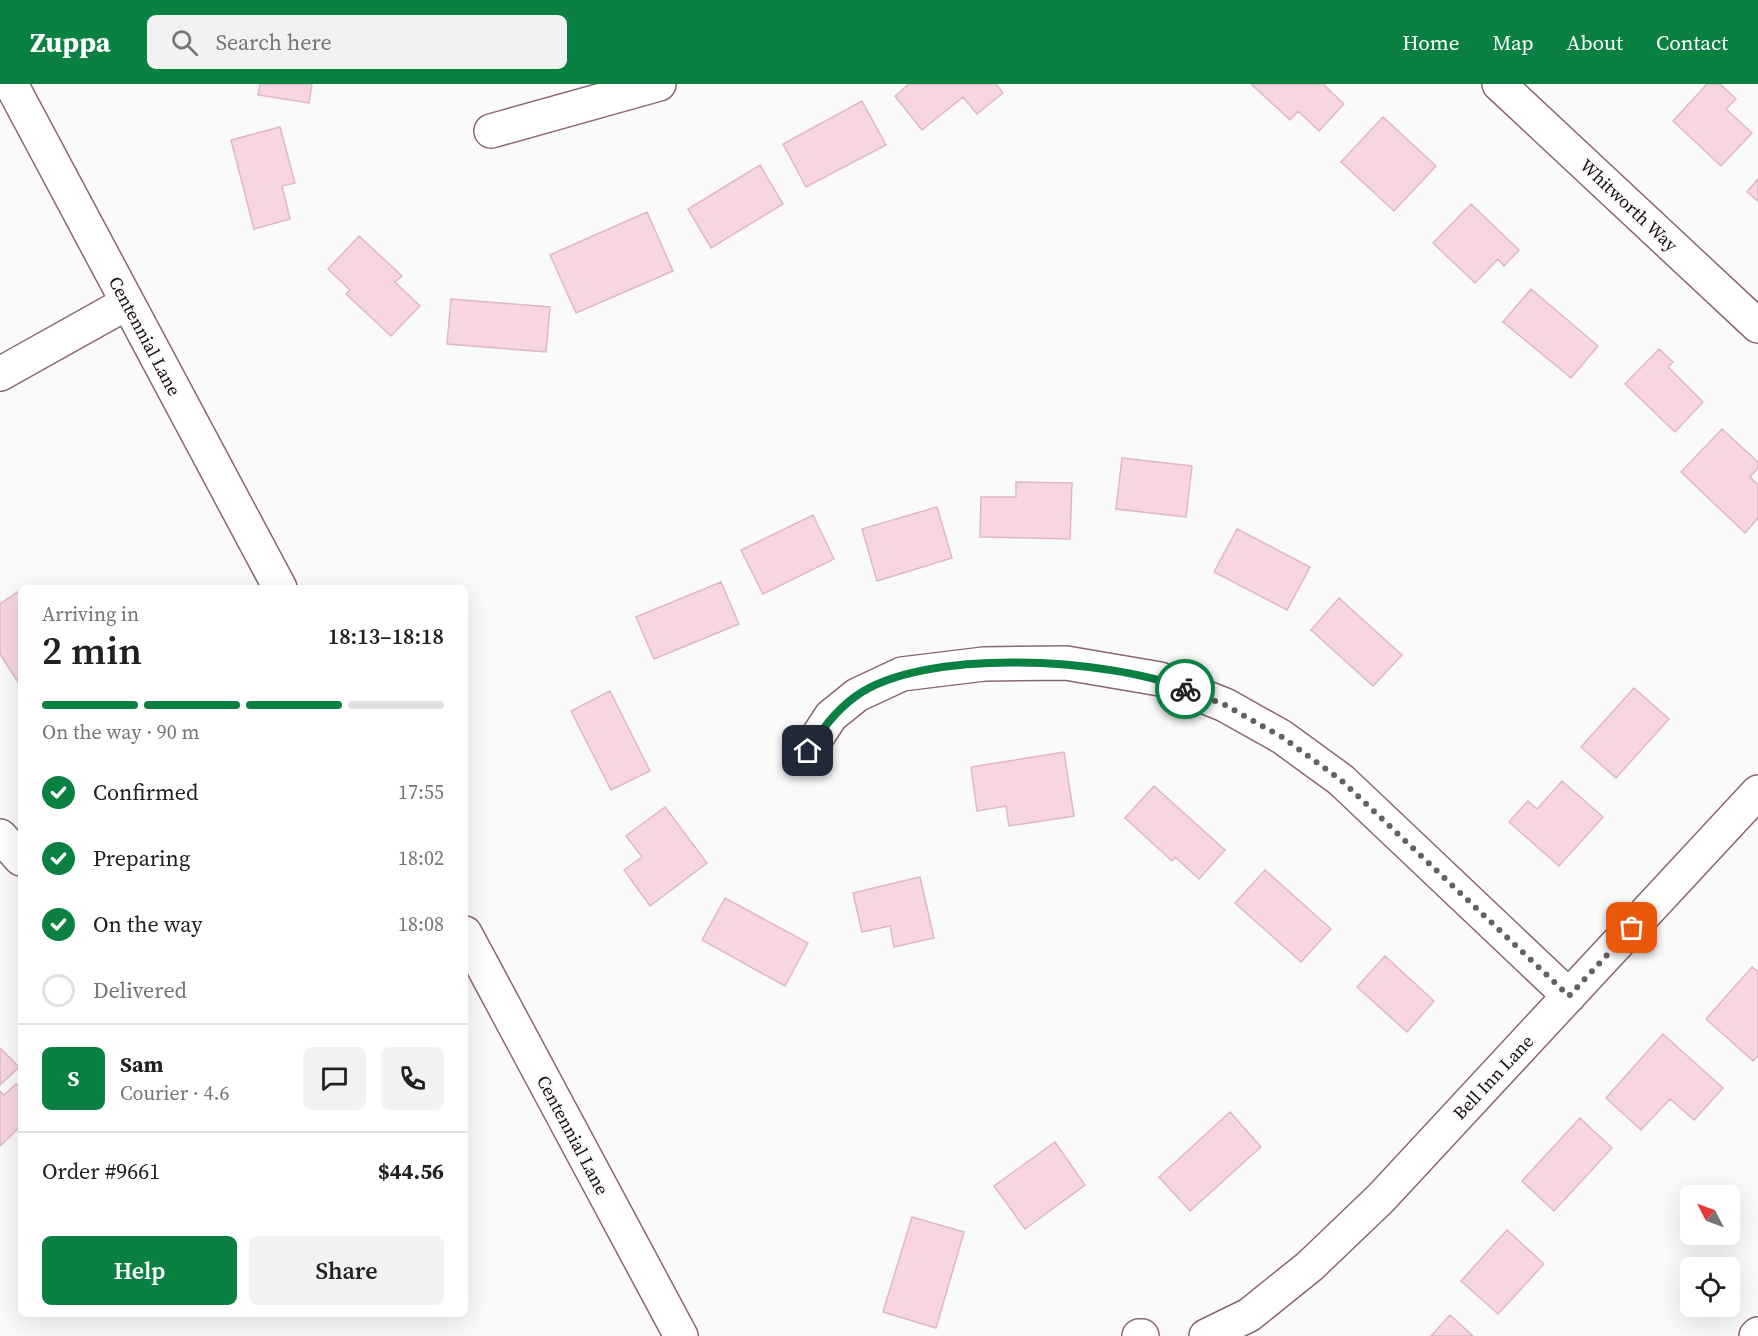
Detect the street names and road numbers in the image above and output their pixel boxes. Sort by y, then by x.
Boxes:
street label: Whitworth Way [1575,153,1684,257]
street label: Centennial Lane [103,272,187,400]
street label: Bell Inn Lane [1447,1029,1539,1125]
street label: Centennial Lane [531,1071,615,1199]

